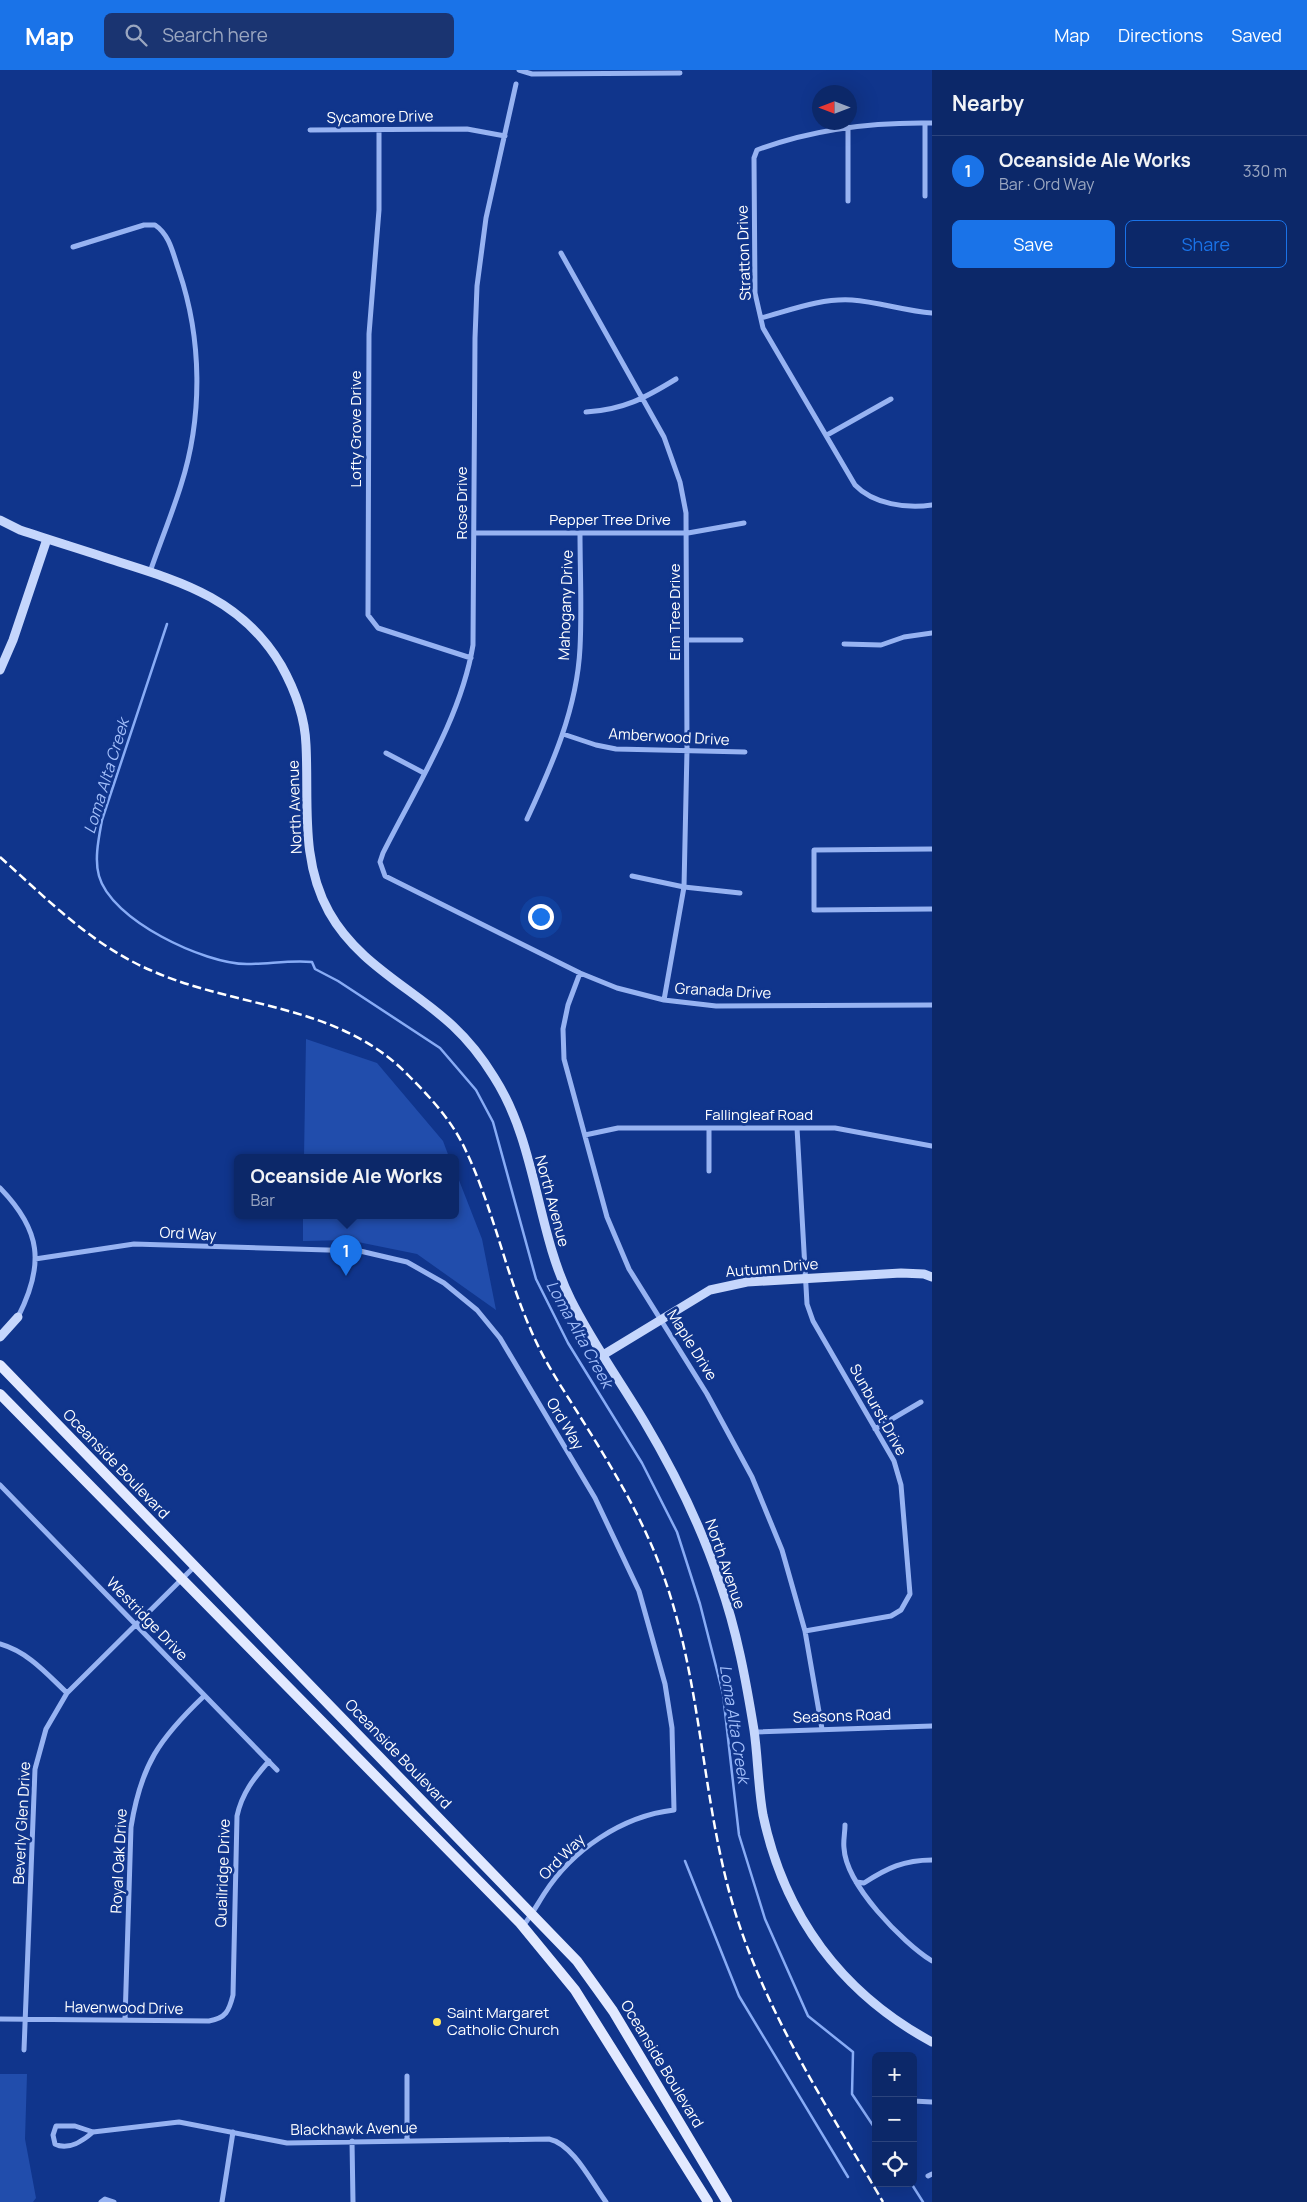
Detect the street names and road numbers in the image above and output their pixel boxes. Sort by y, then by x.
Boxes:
street label: Sycamore Drive [326,105,434,128]
street label: Stratton Drive [731,205,756,301]
street label: Lofty Grove Drive [345,370,366,488]
street label: Rose Drive [451,466,472,539]
street label: Pepper Tree Drive [549,509,671,530]
street label: Mahogany Drive [553,549,578,661]
street label: Elm Tree Drive [664,563,685,660]
street label: Amberwood Drive [608,723,730,750]
street label: North Avenue [282,760,307,854]
street label: Granada Drive [674,977,772,1004]
street label: Fallingleaf Road [705,1104,813,1125]
street label: North Avenue [530,1153,575,1249]
street label: Ord Way [159,1222,217,1245]
street label: Autumn Drive [725,1253,819,1282]
street label: Maple Drive [662,1305,723,1384]
street label: Sunburst Drive [845,1360,912,1460]
street label: Ord Way [542,1394,589,1454]
street label: Oceanside Boulevard [58,1404,174,1523]
street label: North Avenue [700,1516,751,1612]
street label: Westridge Drive [102,1572,193,1665]
street label: Oceanside Boulevard [340,1694,456,1813]
street label: Seasons Road [793,1703,891,1728]
street label: Beverly Glen Drive [8,1761,35,1885]
street label: Royal Oak Drive [105,1808,132,1914]
street label: Quailridge Drive [210,1818,235,1928]
street label: Ord Way [534,1829,589,1884]
street label: Havenwood Drive [64,1996,184,2019]
street label: Oceanside Boulevard [616,1996,709,2131]
street label: Blackhawk Avenue [290,2117,418,2140]

